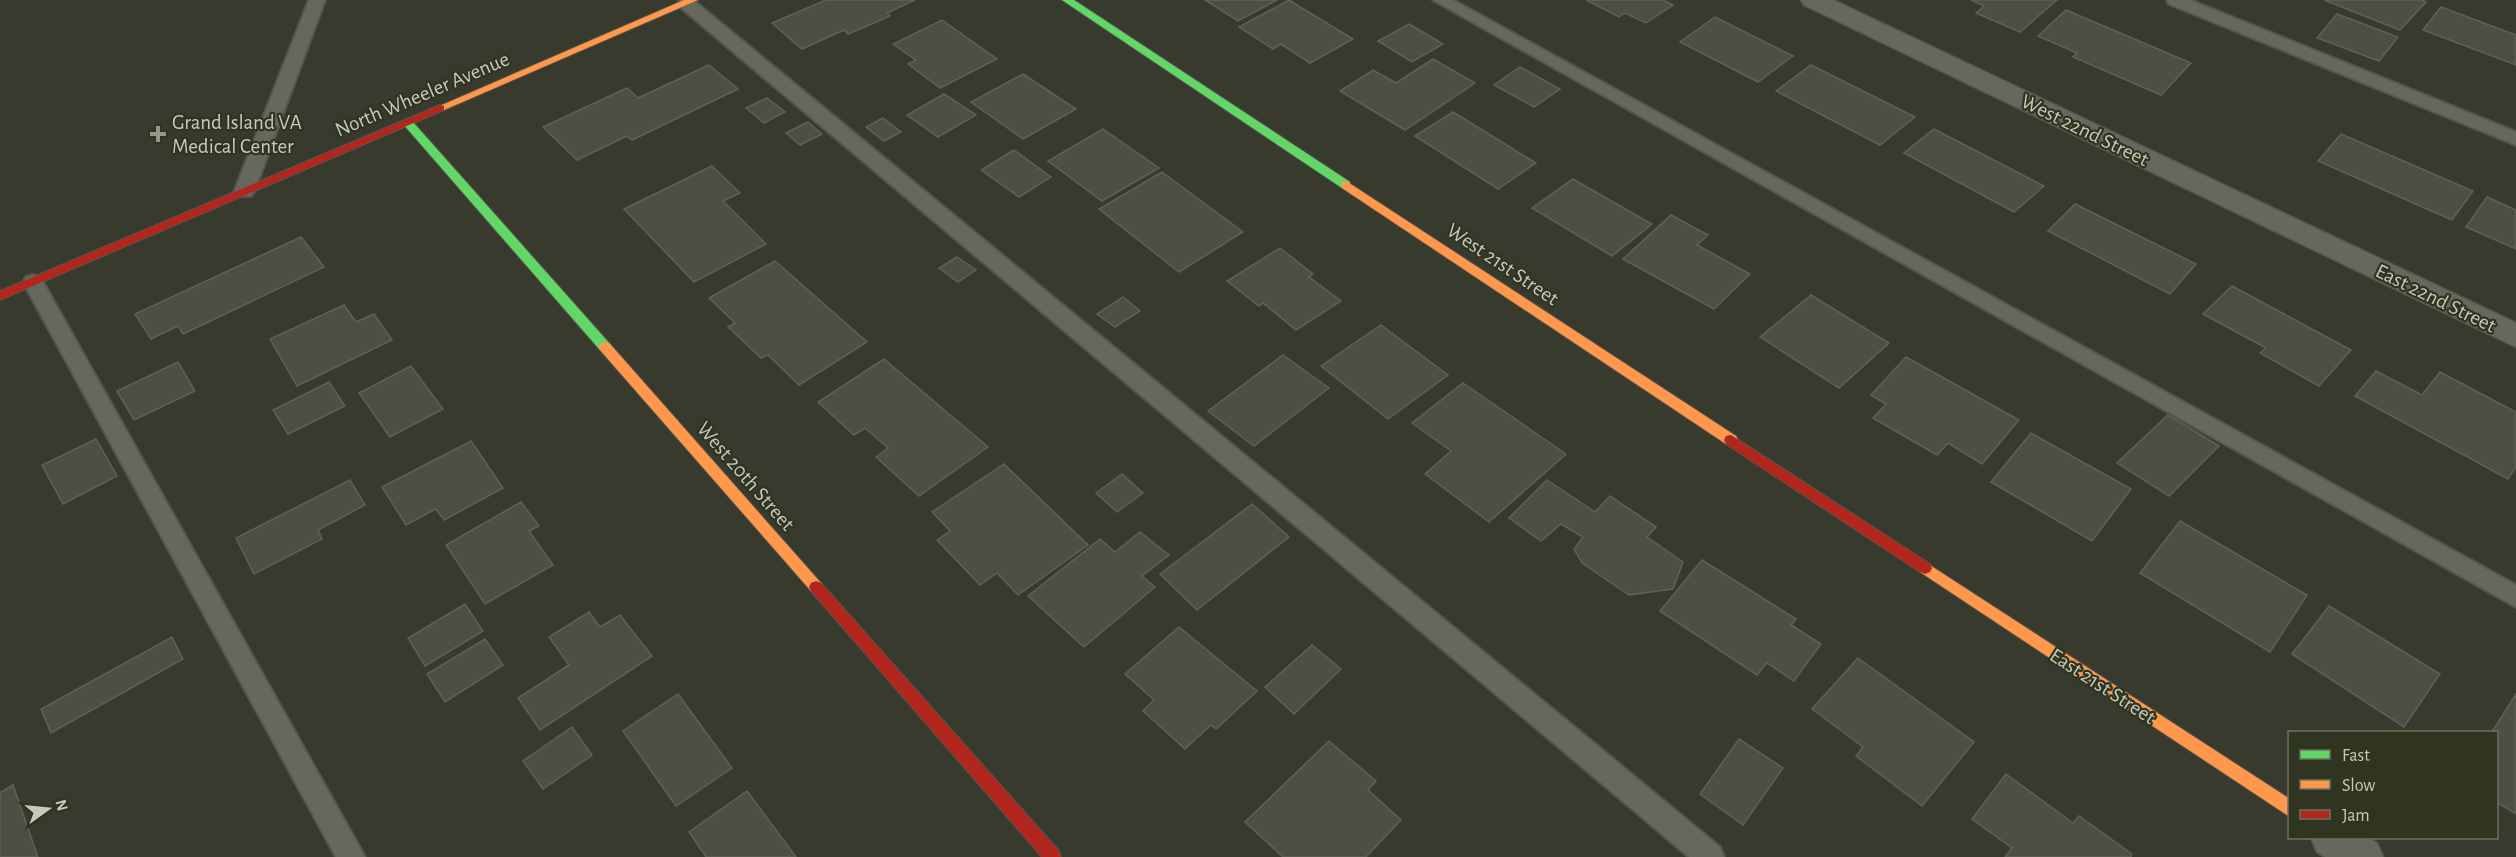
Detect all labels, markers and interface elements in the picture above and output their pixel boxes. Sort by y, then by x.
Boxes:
street label: North Wheeler Avenue [332,48,512,141]
street label: West 22nd Street [2018,91,2152,171]
place label: Grand Island VA Medical Center [172,112,302,157]
marker: Grand Island VA Medical Center [149,125,167,143]
street label: West 21st Street [1443,219,1563,310]
street label: East 22nd Street [2372,260,2500,337]
street label: West 20th Street [693,418,799,535]
street label: East 21st Street [2046,645,2160,728]
legend [2288,731,2498,839]
text: Fast [2342,747,2370,765]
text: Slow [2342,777,2375,795]
north arrow [18,779,78,839]
text: N [52,798,71,813]
text: Jam [2342,807,2370,825]

